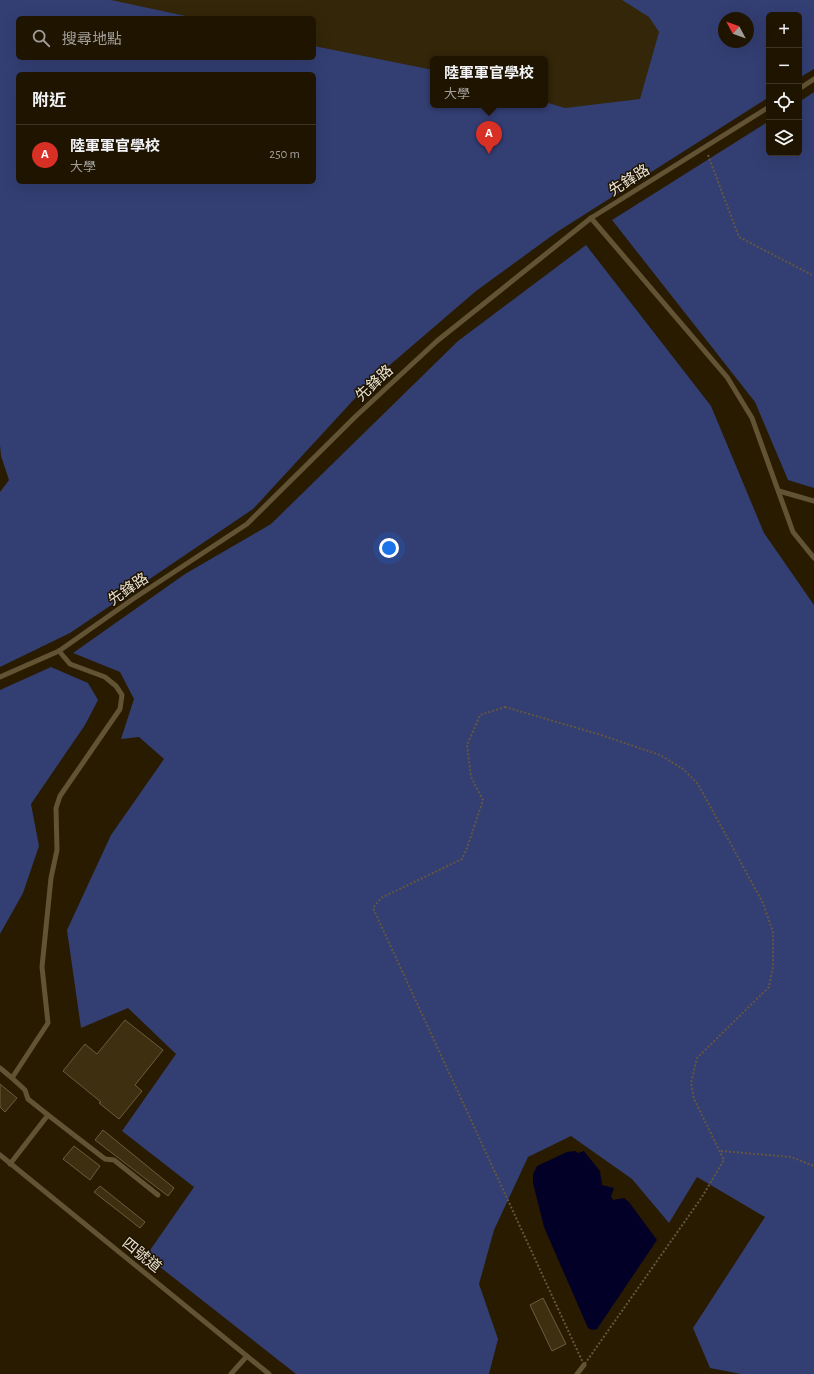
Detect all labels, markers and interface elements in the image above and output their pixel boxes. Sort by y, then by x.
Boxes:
north arrow [718,12,754,48]
map controls [766,12,802,156]
button: + [766,12,802,48]
search box [16,16,316,60]
icon: search [30,27,52,49]
text: 搜尋地點 [62,32,122,47]
button: − [766,48,802,84]
popup [430,56,548,108]
text: 陸軍軍官學校 [444,66,534,81]
button: locate [766,84,802,120]
text: 大學 [444,88,470,101]
text: 附近 [32,92,66,109]
button: layers [766,120,802,156]
pin: A [476,121,502,154]
text: 陸軍軍官學校 [70,139,160,154]
text: A [41,148,49,161]
text: 250 m [269,148,300,161]
text: 大學 [70,161,96,174]
street label: 先鋒路 [606,161,652,199]
street label: 先鋒路 [352,362,396,404]
your location [379,538,399,558]
street label: 先鋒路 [105,570,151,608]
street label: 四號道 [119,1235,165,1275]

